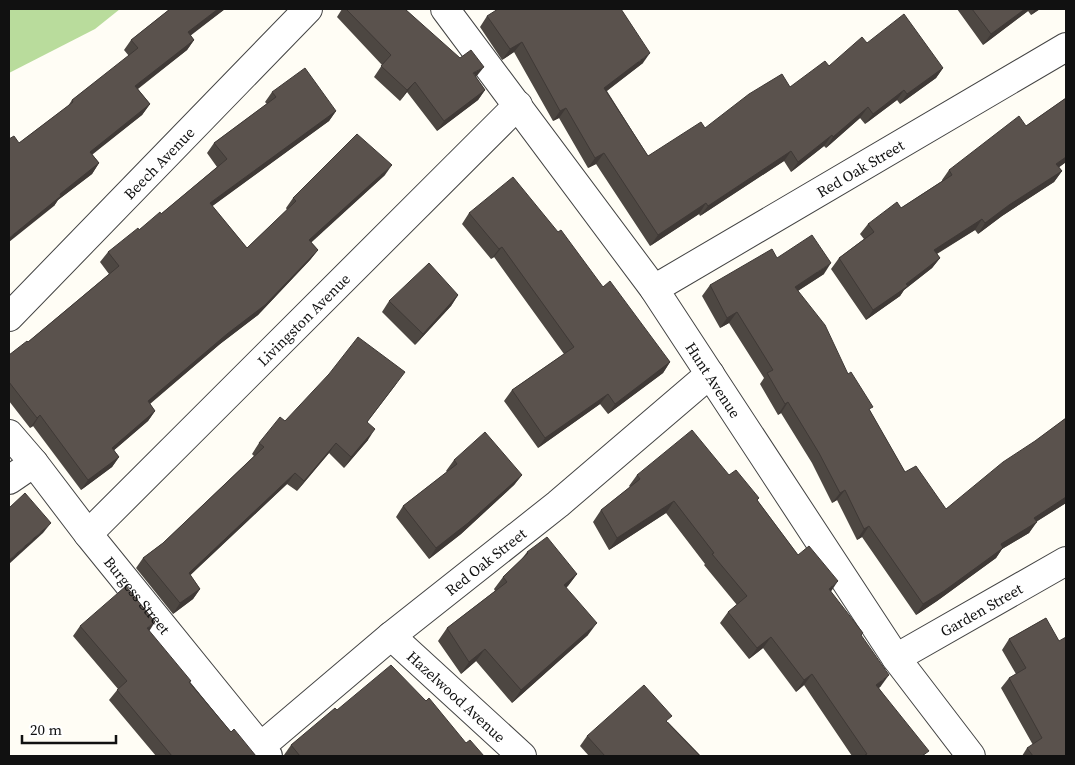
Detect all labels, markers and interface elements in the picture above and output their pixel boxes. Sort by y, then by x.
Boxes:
street label: Beech Avenue [119,122,199,204]
street label: Red Oak Street [812,134,908,202]
street label: Livingston Avenue [252,268,355,370]
street label: Hunt Avenue [681,338,746,422]
street label: Red Oak Street [440,523,530,600]
street label: Burgess Street [99,552,176,638]
street label: Garden Street [936,578,1026,641]
street label: Hazelwood Avenue [403,646,511,747]
scale bar [22,712,116,744]
text: 20 m [30,719,62,740]

